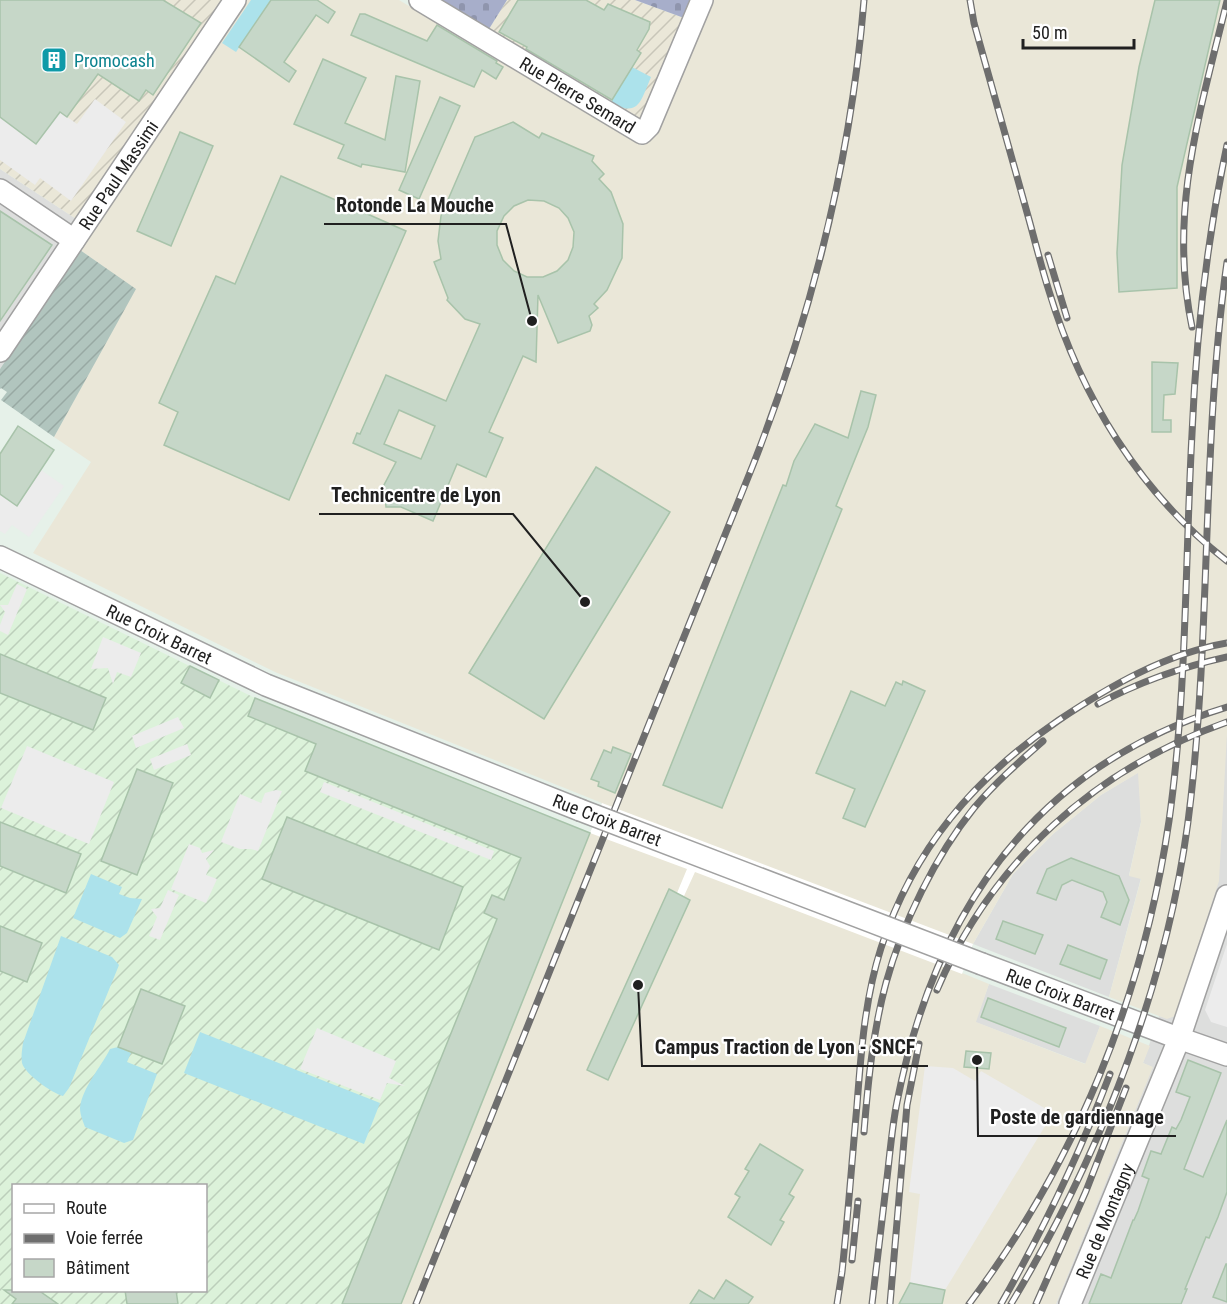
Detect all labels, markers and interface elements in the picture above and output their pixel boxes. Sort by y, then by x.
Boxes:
scale bar [1023,12,1134,50]
text: 50 m [1032,22,1067,43]
building icon: Promocash [39,45,69,75]
place label: Promocash [74,50,155,71]
street label: Rue Pierre Semard [516,52,639,137]
street label: Rue Paul Massimi [74,116,162,233]
callout: Rotonde La Mouche [324,186,506,224]
text: Rotonde La Mouche [336,193,494,217]
callout: Technicentre de Lyon [319,476,513,514]
text: Technicentre de Lyon [331,483,501,507]
street label: Rue Croix Barret [103,599,216,668]
street label: Rue Croix Barret [550,790,664,850]
street label: Rue Croix Barret [1003,964,1118,1024]
callout: Campus Traction de Lyon - SNCF [642,1028,928,1066]
text: Campus Traction de Lyon - SNCF [655,1035,916,1059]
callout: Poste de gardiennage [978,1098,1176,1136]
text: Poste de gardiennage [990,1105,1164,1129]
street label: Rue de Montagny [1071,1160,1137,1282]
legend [12,1184,207,1292]
text: Route [66,1197,107,1218]
text: Voie ferrée [66,1227,143,1248]
text: Bâtiment [66,1257,130,1278]

